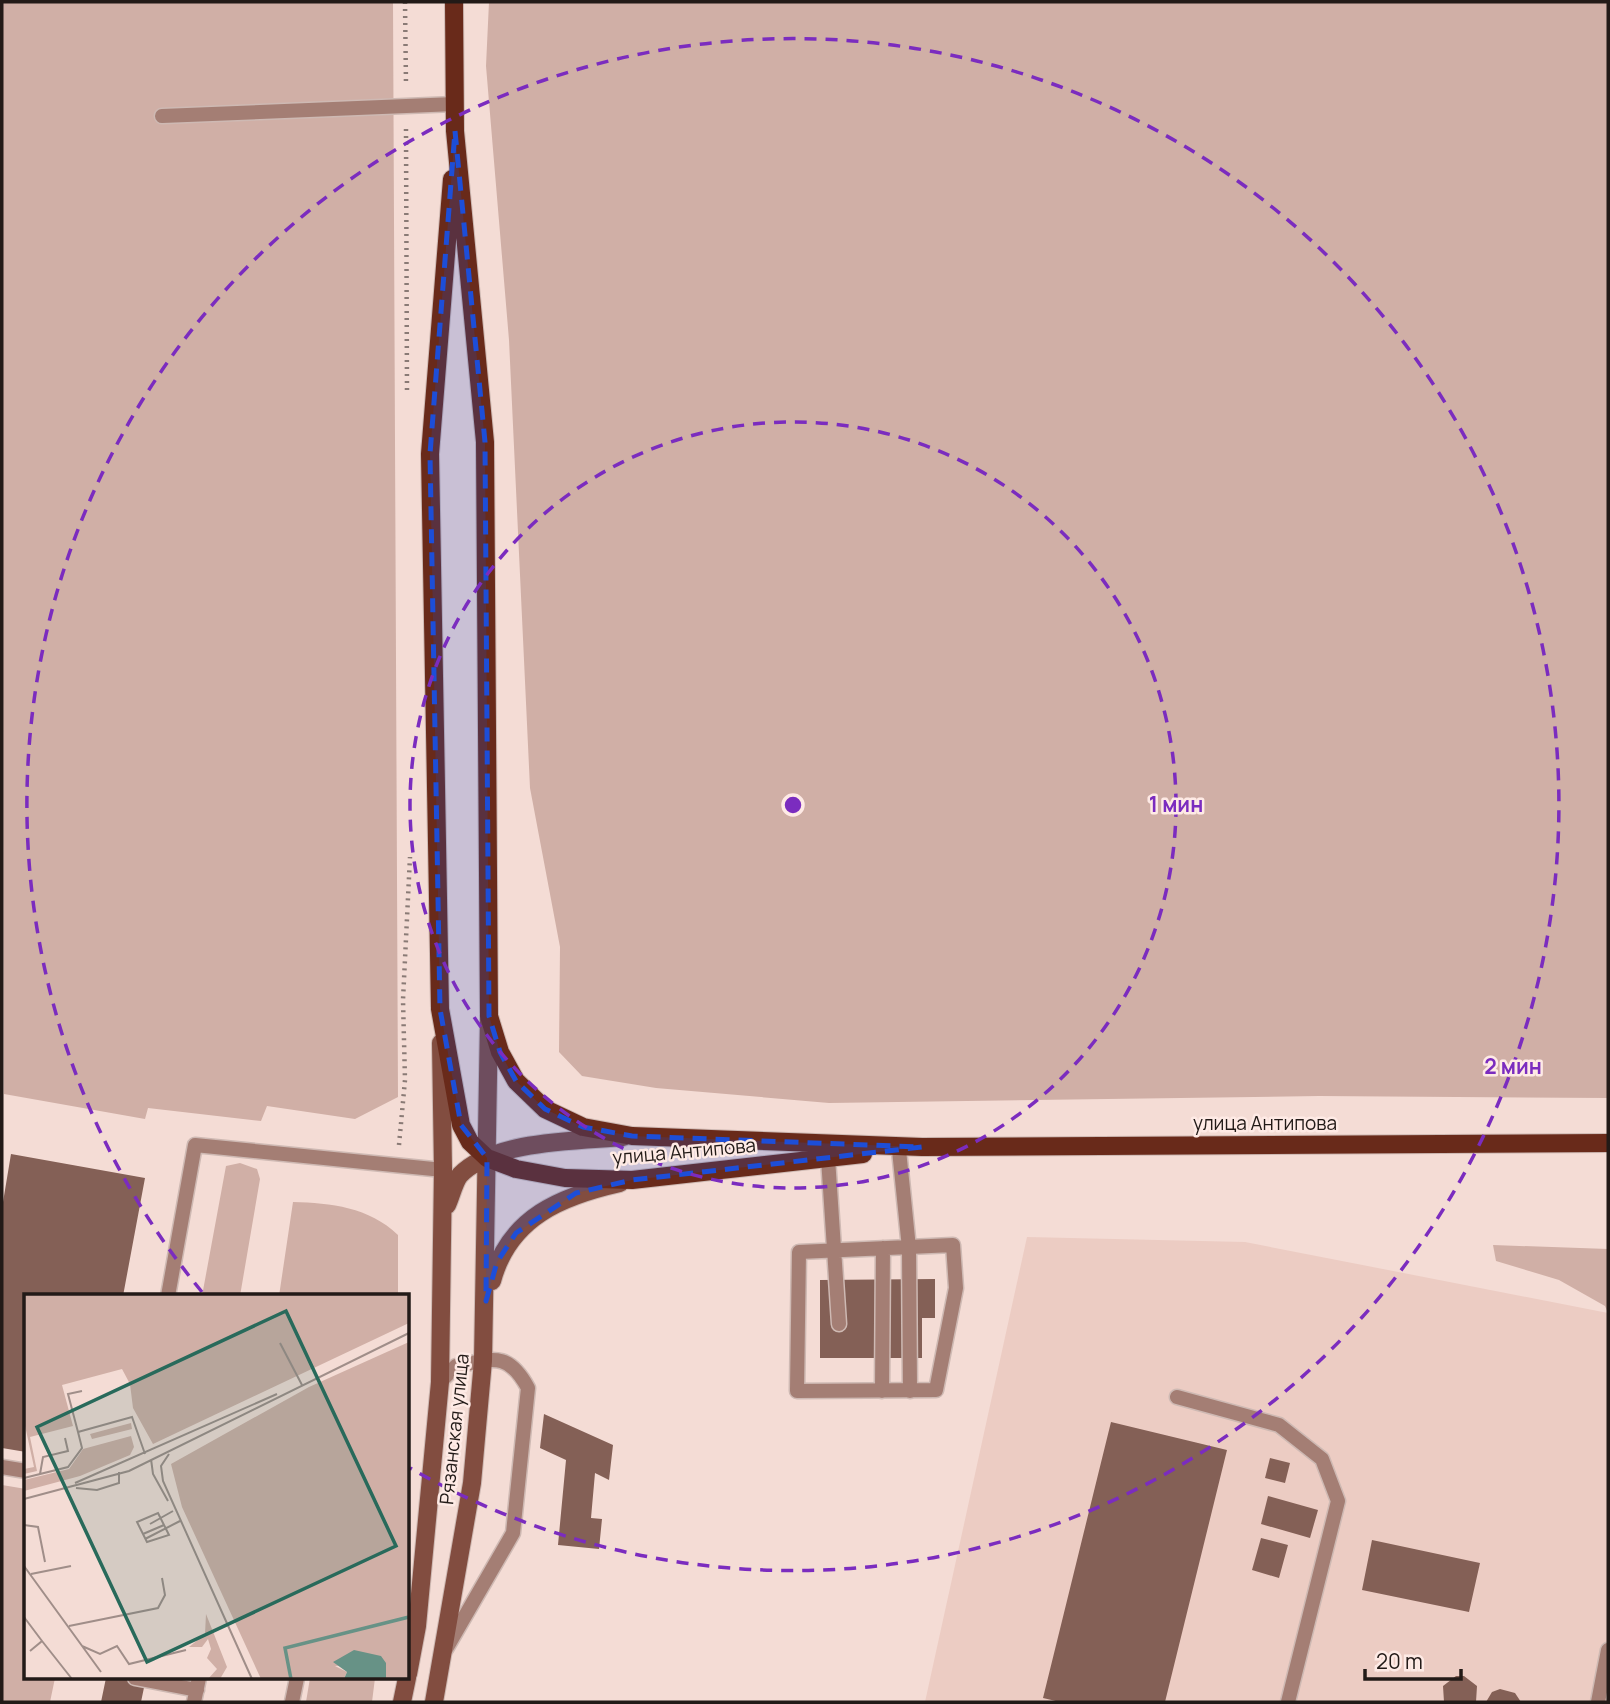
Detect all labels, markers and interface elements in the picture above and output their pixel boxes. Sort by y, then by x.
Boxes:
text: 1 мин [1149,790,1203,818]
centre of rings [781,793,805,817]
text: 2 мин [1484,1052,1542,1080]
street label: улица Антипова [1193,1110,1337,1136]
street label: улица Антипова [611,1132,757,1170]
inset map [24,1294,410,1680]
street label: Рязанская улица [433,1352,475,1506]
scale bar [1365,1638,1461,1682]
text: 20 m [1376,1647,1423,1675]

